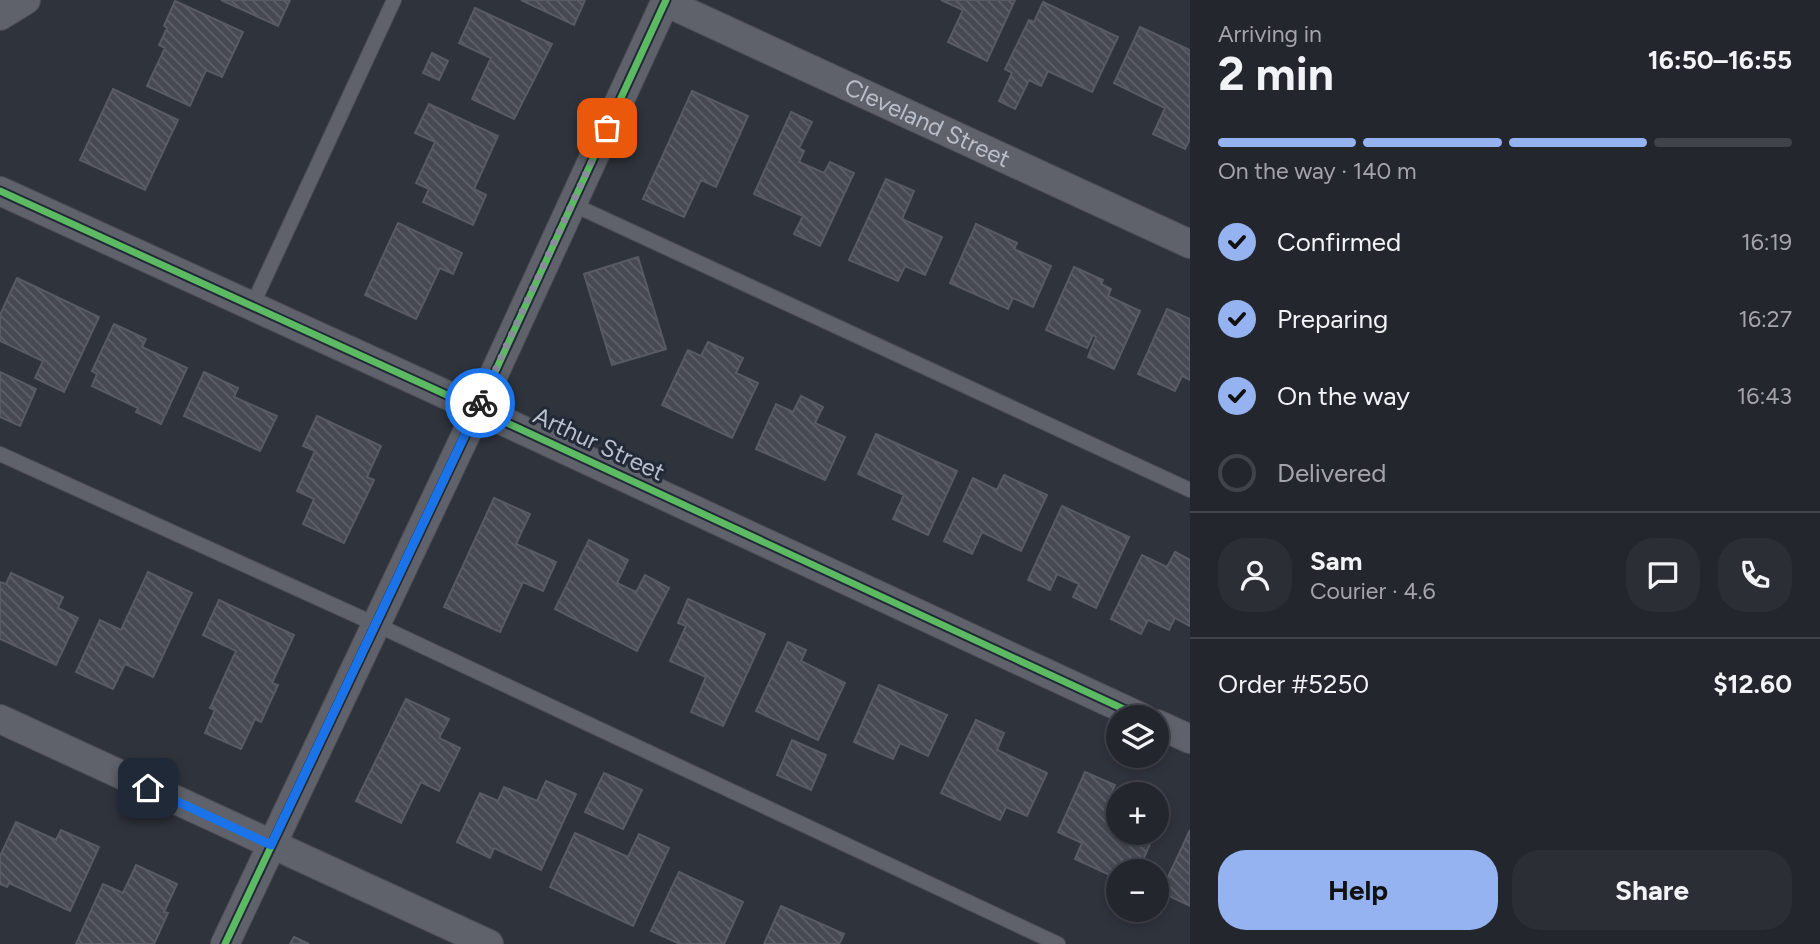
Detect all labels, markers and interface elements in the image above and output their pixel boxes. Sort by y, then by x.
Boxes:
text: Arriving in [1218,20,1322,48]
text: 16:50–16:55 [1648,44,1792,76]
text: 2 min [1218,46,1334,102]
street label: Cleveland Street [840,72,1015,173]
pin [577,98,637,158]
icon: bag [588,109,626,147]
text: On the way · 140 m [1218,157,1417,185]
icon: check [1218,223,1256,261]
text: Confirmed [1277,226,1401,258]
text: 16:19 [1741,228,1792,256]
icon: check [1218,300,1256,338]
text: Preparing [1277,303,1388,335]
text: 16:27 [1738,305,1792,333]
courier [445,368,515,438]
icon: check [1218,377,1256,415]
text: On the way [1277,380,1410,412]
text: 16:43 [1737,382,1792,410]
icon: bike [461,384,499,422]
street label: Arthur Street [529,401,669,487]
text: Delivered [1277,457,1386,489]
button: person [1218,538,1292,612]
button: chat [1626,538,1700,612]
button: phone [1718,538,1792,612]
text: Sam [1310,545,1362,577]
text: Courier · 4.6 [1310,577,1436,605]
text: Order #5250 [1218,668,1369,700]
text: $12.60 [1713,668,1792,700]
map controls [1106,705,1169,922]
button: layers [1106,705,1169,768]
pin [118,758,178,818]
icon: home [129,769,167,807]
button: + [1106,782,1169,845]
button: Help [1218,850,1498,930]
button: Share [1512,850,1792,930]
button: − [1106,859,1169,922]

